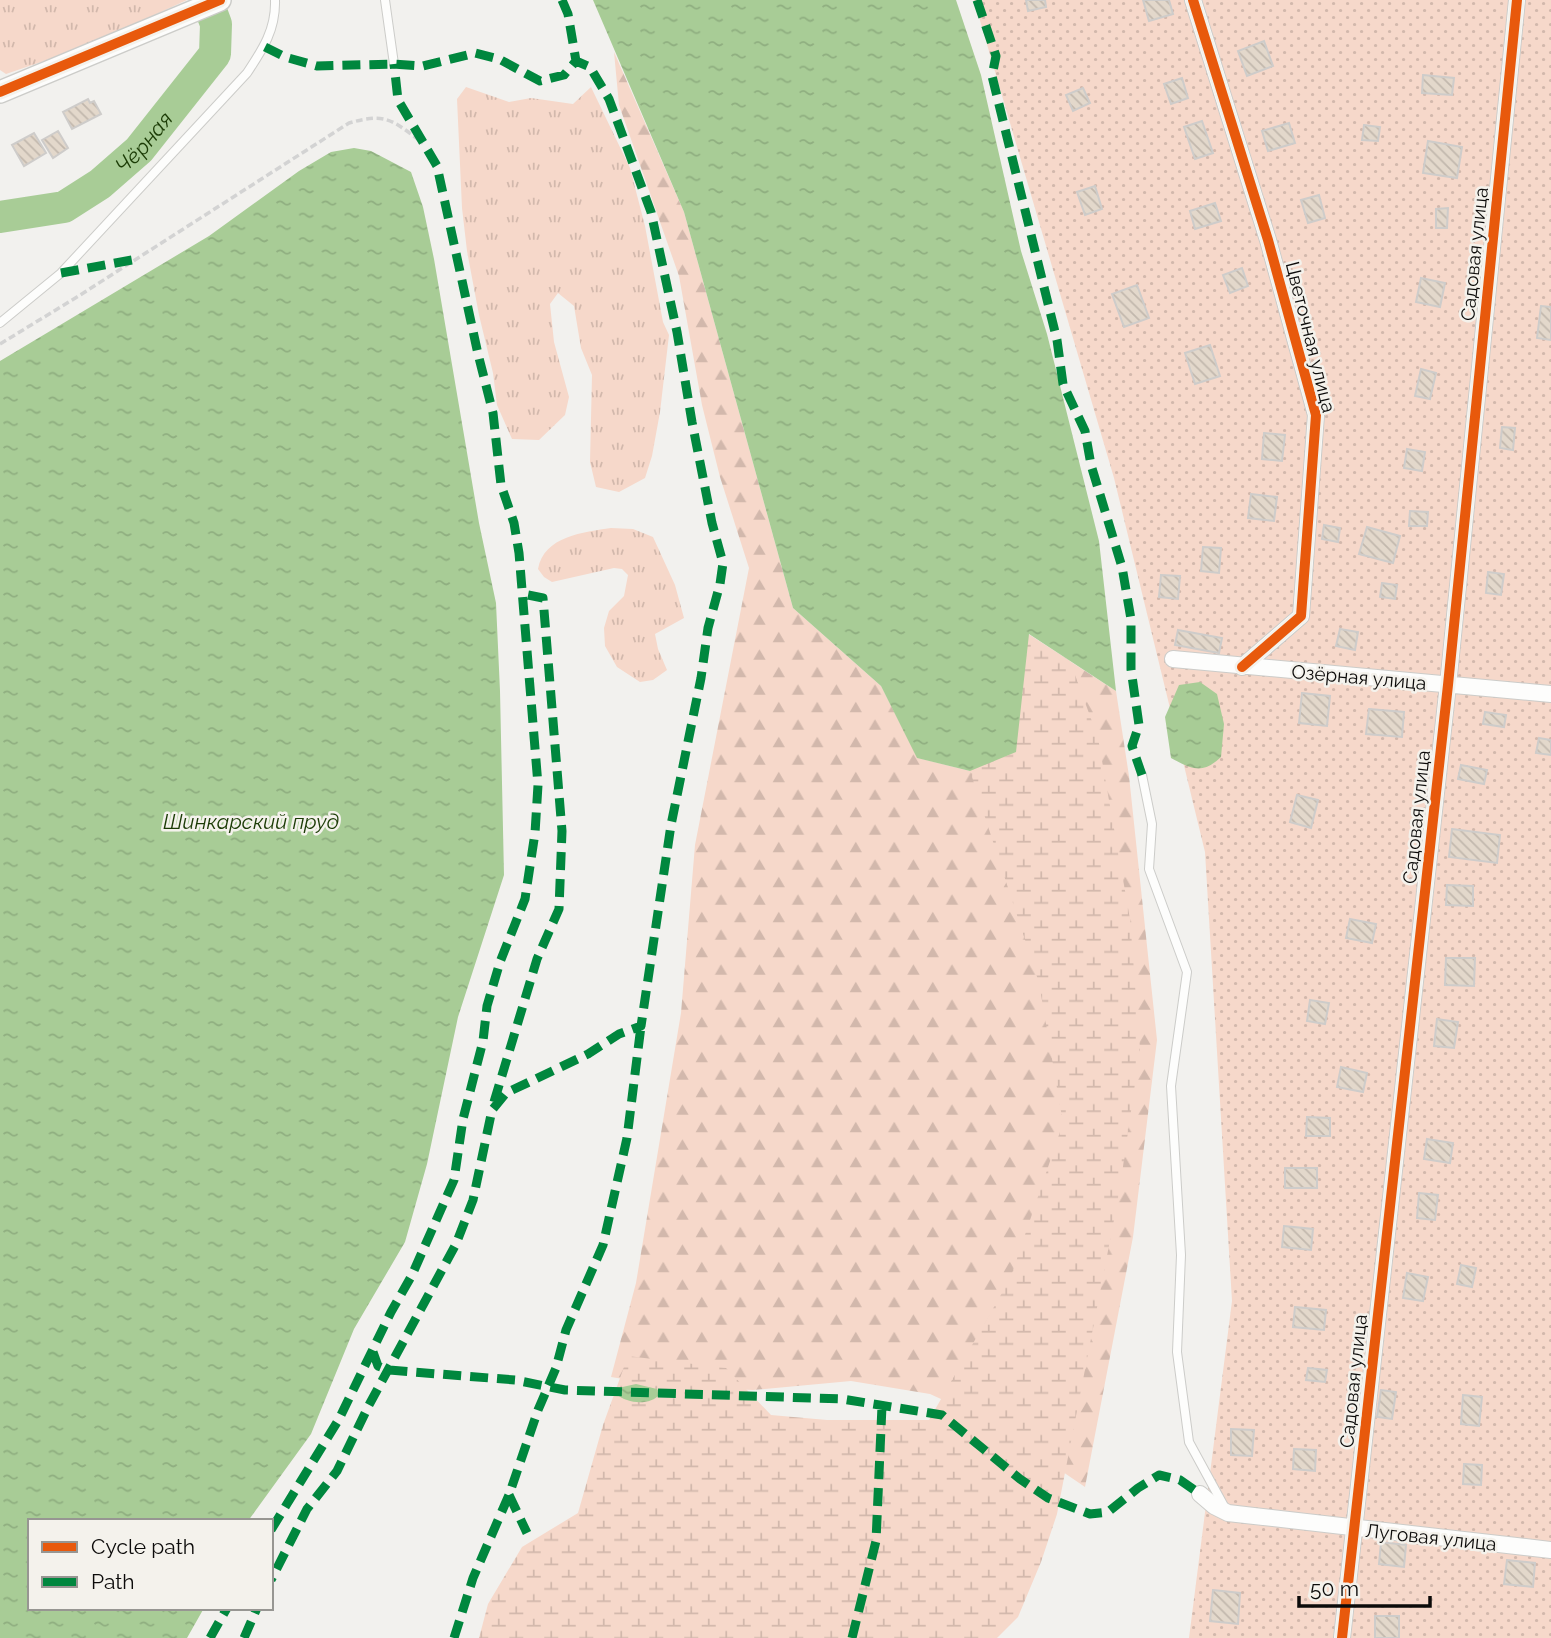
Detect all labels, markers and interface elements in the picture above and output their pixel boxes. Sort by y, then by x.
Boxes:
water label: Чёрная [109,106,177,178]
street label: Садовая улица [1456,186,1492,322]
street label: Цветочная улица [1282,259,1340,415]
street label: Озёрная улица [1291,660,1427,694]
street label: Садовая улица [1398,749,1434,885]
water label: Шинкарский пруд [163,809,339,834]
street label: Садовая улица [1335,1313,1371,1449]
legend [28,1519,273,1610]
street label: Луговая улица [1364,1519,1498,1555]
text: Cycle path [91,1534,195,1559]
scale bar [1299,1564,1430,1608]
text: Path [91,1569,135,1594]
text: 50 m [1310,1576,1359,1601]

